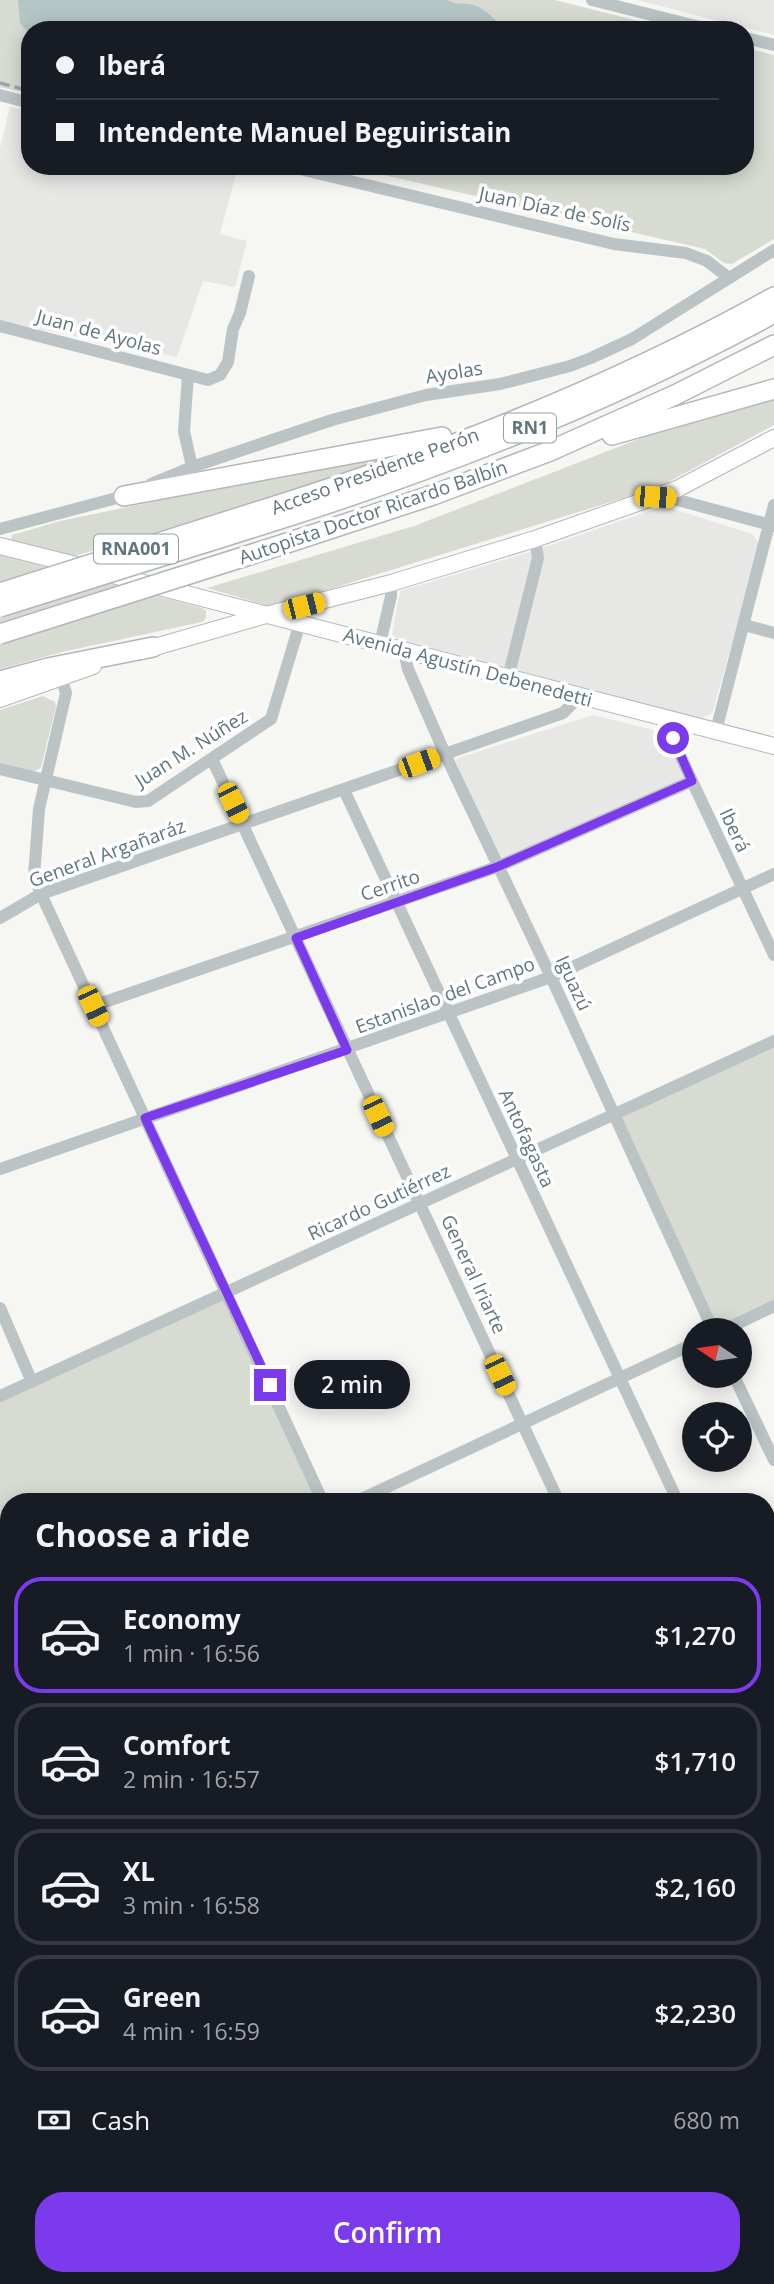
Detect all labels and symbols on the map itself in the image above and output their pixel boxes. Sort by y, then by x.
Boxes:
street label: Juan Díaz de Solís [475,180,633,238]
street label: Juan de Ayolas [32,302,164,361]
street label: Ayolas [424,355,484,389]
road number: RN1 [504,414,556,442]
street label: Acceso Presidente Perón [268,421,482,521]
street label: Autopista Doctor Ricardo Balbín [235,454,511,570]
car [634,485,677,509]
road number: RNA001 [94,534,178,564]
car [282,591,327,621]
street label: Avenida Agustín Debenedetti [341,621,595,713]
street label: Juan M. Núñez [128,703,252,794]
route start [657,722,689,754]
car [396,746,443,780]
car [215,780,252,826]
street label: Iberá [714,804,756,856]
street label: General Argañaráz [25,813,189,893]
street label: Cerrito [357,863,423,907]
street label: Estanislao del Campo [352,950,538,1040]
street label: Iguazú [550,951,598,1015]
car [75,983,112,1029]
street label: Antofagasta [493,1084,561,1192]
car [360,1093,397,1139]
street label: Ricardo Gutiérrez [303,1157,455,1246]
street label: General Iriarte [435,1210,513,1338]
north arrow [682,1318,752,1388]
car [482,1352,519,1398]
callout: 2 min [294,1360,410,1410]
route end [254,1369,286,1401]

